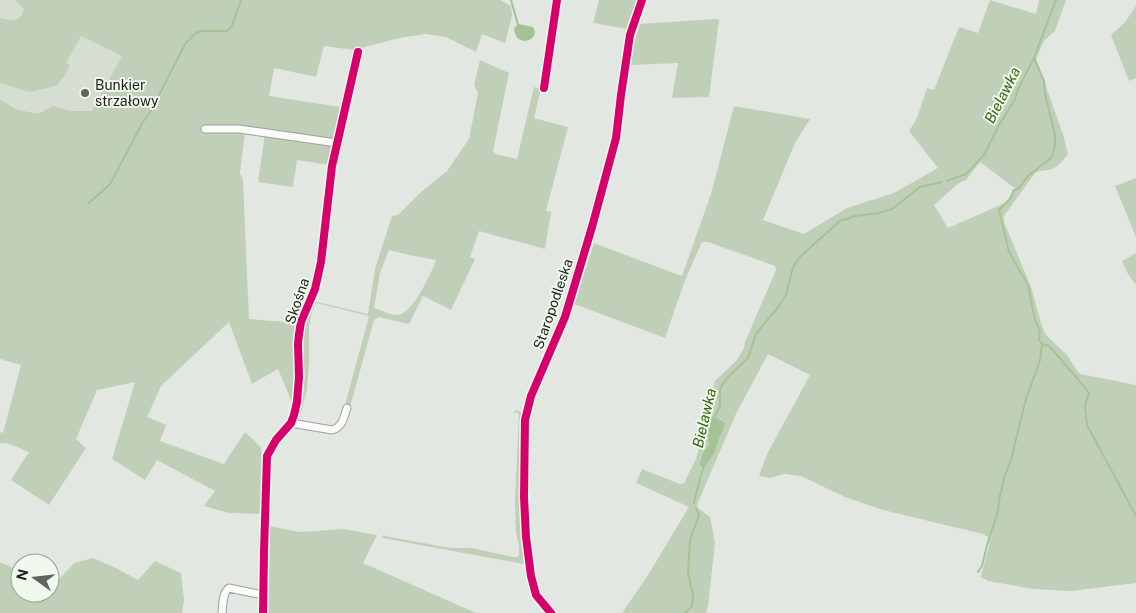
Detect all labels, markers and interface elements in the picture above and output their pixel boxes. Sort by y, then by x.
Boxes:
water label: Bielawka [981,64,1023,126]
place label: Bunkier strzałowy [95,77,159,109]
marker: Bunkier strzałowy [79,87,91,99]
street label: Staropodleska [530,257,576,351]
street label: Skośna [282,276,312,326]
water label: Bielawka [689,387,719,449]
north arrow [10,553,60,603]
text: N [13,567,32,582]

